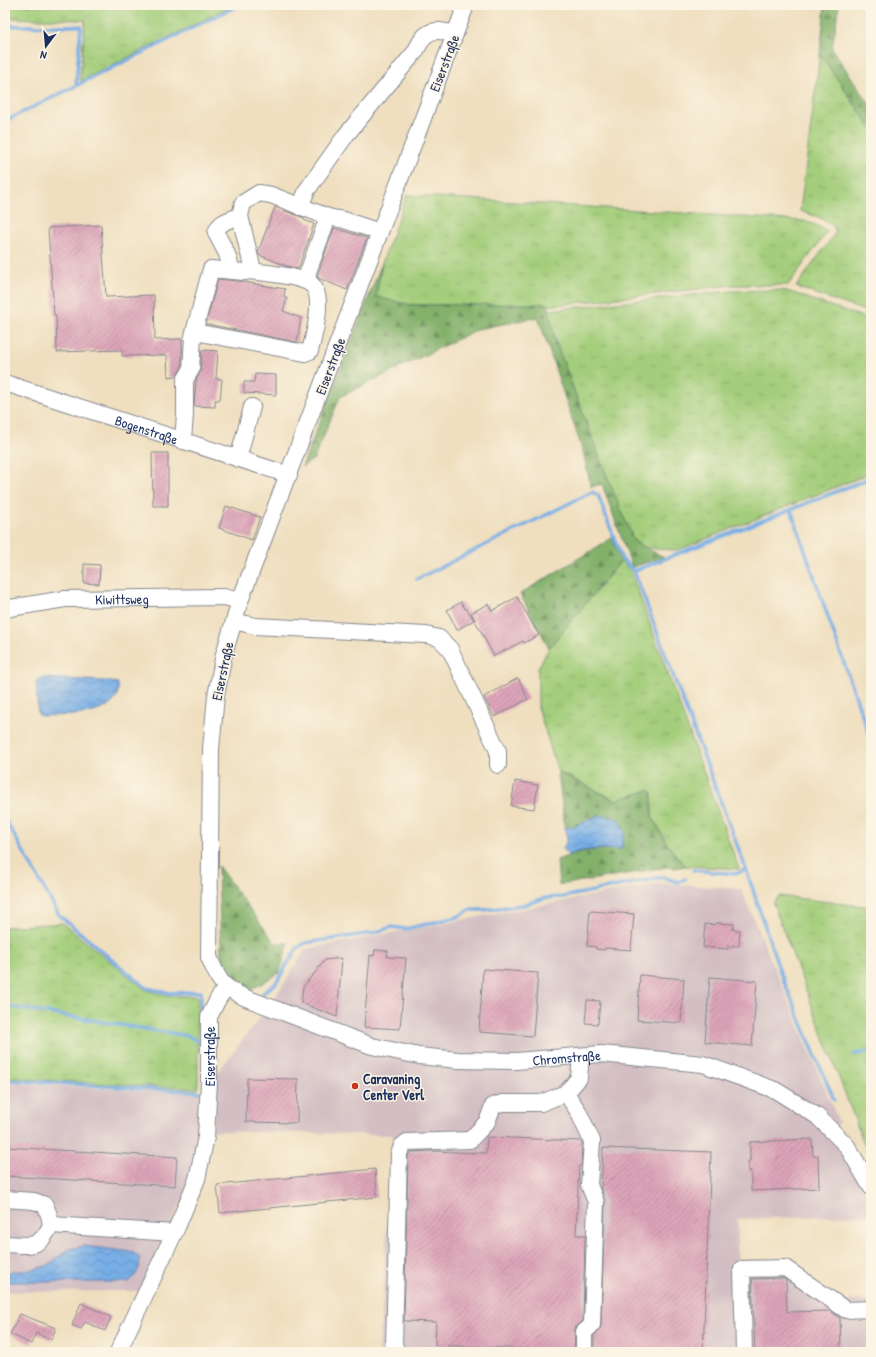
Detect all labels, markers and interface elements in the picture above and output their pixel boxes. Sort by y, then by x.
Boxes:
north arrow [26,26,66,66]
street label: Eiserstraße [424,31,465,95]
text: N [38,48,48,63]
street label: Eiserstraße [310,334,351,398]
street label: Bogenstraße [113,410,181,448]
street label: Kiwittsweg [95,588,149,609]
street label: Eiserstraße [206,639,239,702]
street label: Eiserstraße [199,1026,220,1087]
street label: Chromstraße [532,1045,602,1069]
place label: Caravaning Center Verl [363,1069,424,1104]
marker: Caravaning Center Verl [350,1081,360,1091]

